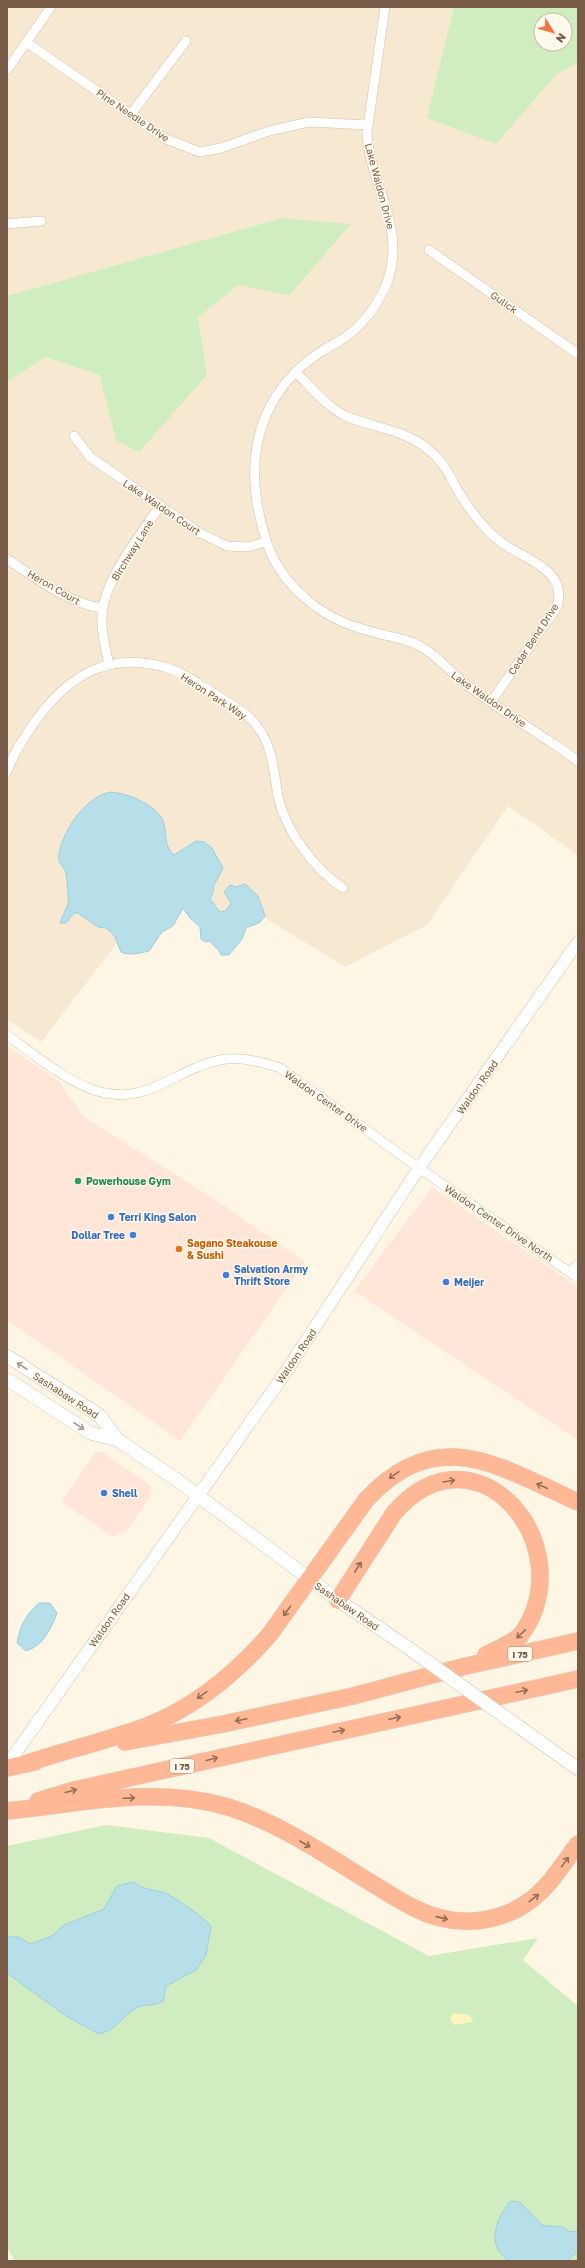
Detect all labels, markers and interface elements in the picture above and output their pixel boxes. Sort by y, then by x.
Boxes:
north arrow [533,12,573,52]
text: N [554,31,569,46]
street label: Pine Needle Drive [94,86,172,144]
street label: Lake Waldon Drive [363,142,397,231]
street label: Gulick [488,288,520,316]
street label: Lake Waldon Court [121,477,203,537]
street label: Birchway Lane [108,517,156,583]
street label: Heron Court [26,567,82,607]
street label: Cedar Bend Drive [505,601,561,677]
street label: Lake Waldon Drive [449,669,529,729]
street label: Heron Park Way [179,670,250,722]
street label: Waldon Road [454,1058,500,1116]
street label: Waldon Center Drive [282,1068,370,1134]
place label: Powerhouse Gym [86,1175,171,1187]
marker: Powerhouse Gym [73,1176,83,1186]
street label: Waldon Center Drive North [442,1182,556,1264]
place label: Terri King Salon [119,1211,196,1223]
marker: Terri King Salon [106,1212,116,1222]
place label: Dollar Tree [71,1229,125,1241]
marker: Dollar Tree [128,1230,138,1240]
place label: Sagano Steakouse & Sushi [187,1237,277,1261]
marker: Sagano Steakouse & Sushi [174,1244,184,1254]
place label: Salvation Army Thrift Store [234,1263,308,1287]
marker: Salvation Army Thrift Store [221,1270,231,1280]
place label: Meijer [454,1276,484,1288]
marker: Meijer [441,1277,451,1287]
street label: Waldon Road [273,1326,319,1386]
one-way arrow [17,1362,28,1370]
street label: Sashabaw Road [31,1369,101,1421]
one-way arrow [73,1422,84,1430]
one-way arrow [389,1471,400,1479]
one-way arrow [442,1477,455,1485]
one-way arrow [537,1482,549,1489]
place label: Shell [112,1487,138,1499]
marker: Shell [99,1488,109,1498]
one-way arrow [355,1561,363,1573]
street label: Sashabaw Road [312,1579,382,1633]
street label: Waldon Road [86,1591,132,1649]
one-way arrow [283,1606,291,1617]
one-way arrow [516,1629,526,1638]
road number: I 75 [508,1647,532,1661]
one-way arrow [516,1686,529,1694]
one-way arrow [197,1691,208,1699]
one-way arrow [389,1714,402,1722]
one-way arrow [235,1717,248,1725]
one-way arrow [332,1726,345,1734]
one-way arrow [205,1755,218,1762]
road number: I 75 [170,1759,194,1773]
one-way arrow [64,1787,77,1794]
one-way arrow [122,1794,135,1801]
one-way arrow [299,1840,310,1848]
one-way arrow [561,1856,569,1867]
one-way arrow [528,1893,539,1902]
one-way arrow [435,1915,448,1923]

